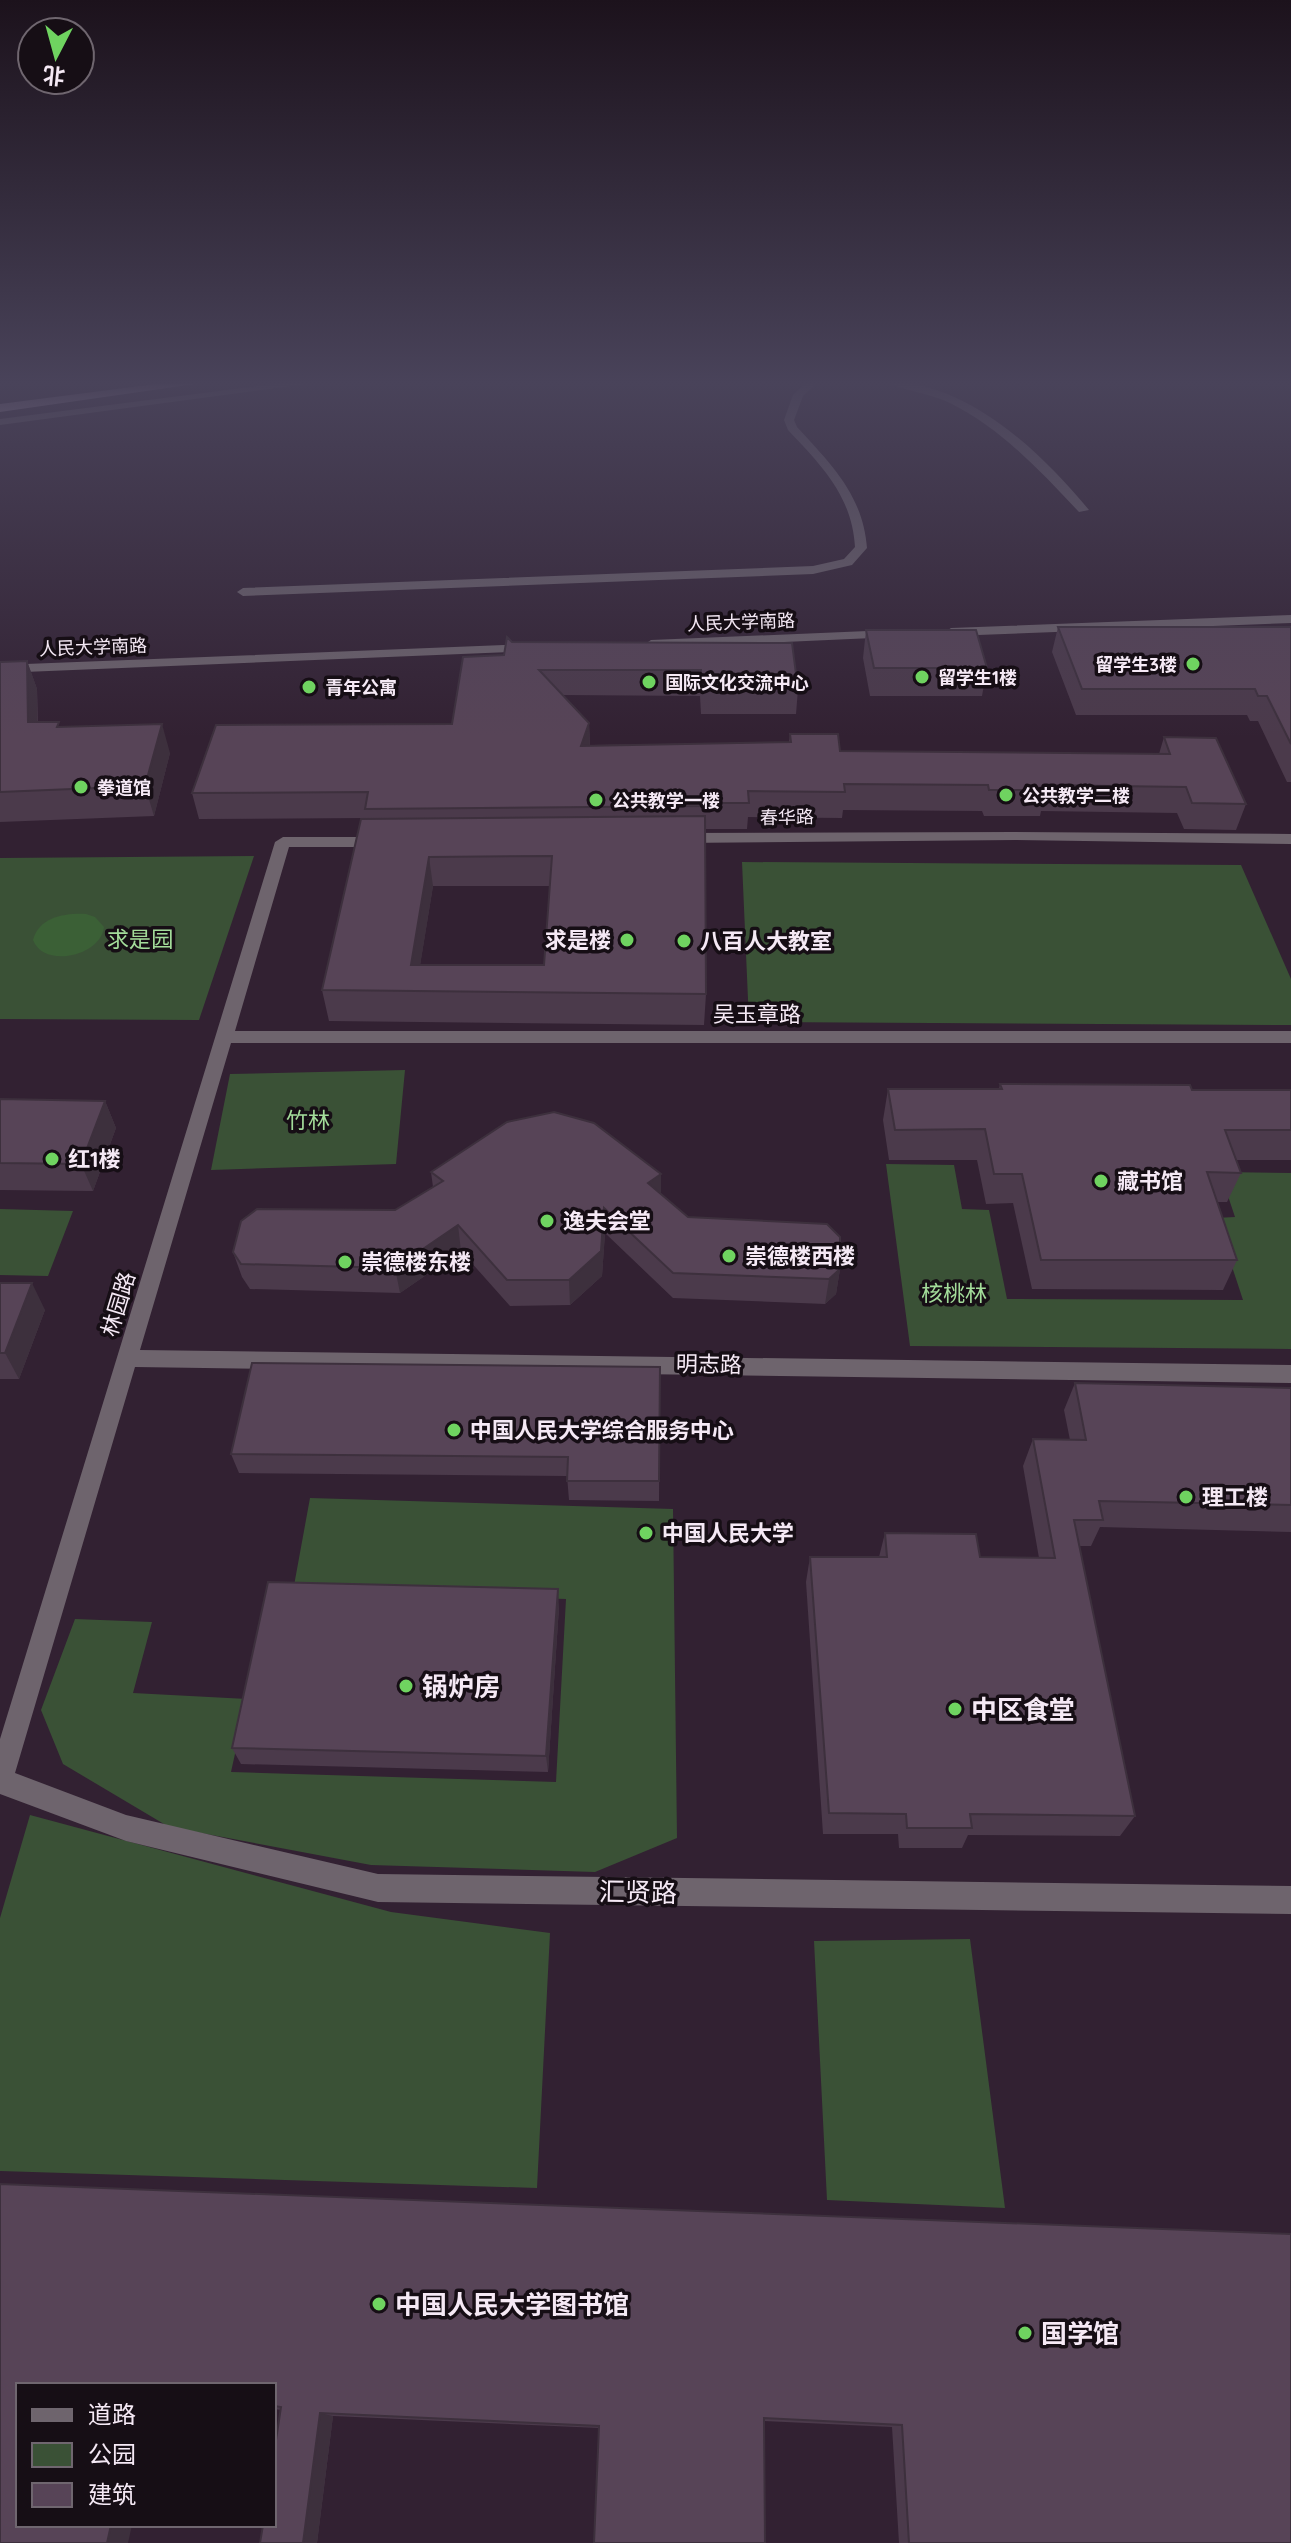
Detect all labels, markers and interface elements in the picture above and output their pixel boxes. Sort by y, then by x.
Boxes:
north arrow [16,16,96,96]
text: 北 [41,61,66,91]
street label: 人民大学南路 [687,609,795,635]
street label: 人民大学南路 [39,634,147,660]
place label: 留学生3楼 [1095,653,1177,676]
marker: 留学生3楼 [1184,655,1202,673]
place label: 留学生1楼 [938,666,1017,689]
marker: 留学生1楼 [913,668,931,686]
place label: 国际文化交流中心 [665,671,809,694]
marker: 国际文化交流中心 [640,673,658,691]
place label: 青年公寓 [325,676,397,699]
marker: 青年公寓 [300,678,318,696]
place label: 拳道馆 [97,776,151,799]
marker: 拳道馆 [72,778,90,796]
place label: 公共教学二楼 [1022,784,1130,807]
marker: 公共教学二楼 [997,786,1015,804]
place label: 公共教学一楼 [612,789,720,812]
marker: 公共教学一楼 [587,791,605,809]
street label: 春华路 [760,805,814,829]
park label: 求是园 [107,925,173,953]
place label: 求是楼 [545,926,611,954]
place label: 八百人大教室 [700,927,832,955]
marker: 求是楼 [618,931,636,949]
marker: 八百人大教室 [675,932,693,950]
street label: 吴玉章路 [713,1000,801,1028]
park label: 竹林 [286,1106,330,1134]
place label: 红1楼 [68,1145,121,1173]
marker: 红1楼 [43,1150,61,1168]
place label: 藏书馆 [1117,1167,1183,1195]
marker: 藏书馆 [1092,1172,1110,1190]
place label: 逸夫会堂 [563,1207,651,1235]
marker: 逸夫会堂 [538,1212,556,1230]
place label: 崇德楼西楼 [745,1242,855,1270]
marker: 崇德楼西楼 [720,1247,738,1265]
place label: 崇德楼东楼 [361,1248,471,1276]
marker: 崇德楼东楼 [336,1253,354,1271]
street label: 林园路 [95,1268,141,1340]
park label: 核桃林 [921,1279,987,1307]
street label: 明志路 [676,1349,742,1379]
place label: 中国人民大学综合服务中心 [470,1416,734,1444]
marker: 中国人民大学综合服务中心 [445,1421,463,1439]
place label: 理工楼 [1202,1483,1268,1511]
marker: 理工楼 [1177,1488,1195,1506]
place label: 中国人民大学 [662,1519,794,1547]
marker: 中国人民大学 [637,1524,655,1542]
place label: 锅炉房 [422,1670,500,1703]
marker: 锅炉房 [397,1677,415,1695]
place label: 中区食堂 [971,1693,1075,1726]
marker: 中区食堂 [946,1700,964,1718]
street label: 汇贤路 [599,1875,677,1909]
place label: 中国人民大学图书馆 [395,2288,629,2321]
marker: 中国人民大学图书馆 [370,2295,388,2313]
place label: 国学馆 [1041,2317,1119,2350]
marker: 国学馆 [1016,2324,1034,2342]
legend [16,2383,276,2527]
text: 道路 [88,2399,136,2429]
text: 公园 [88,2439,136,2469]
text: 建筑 [88,2479,136,2509]

